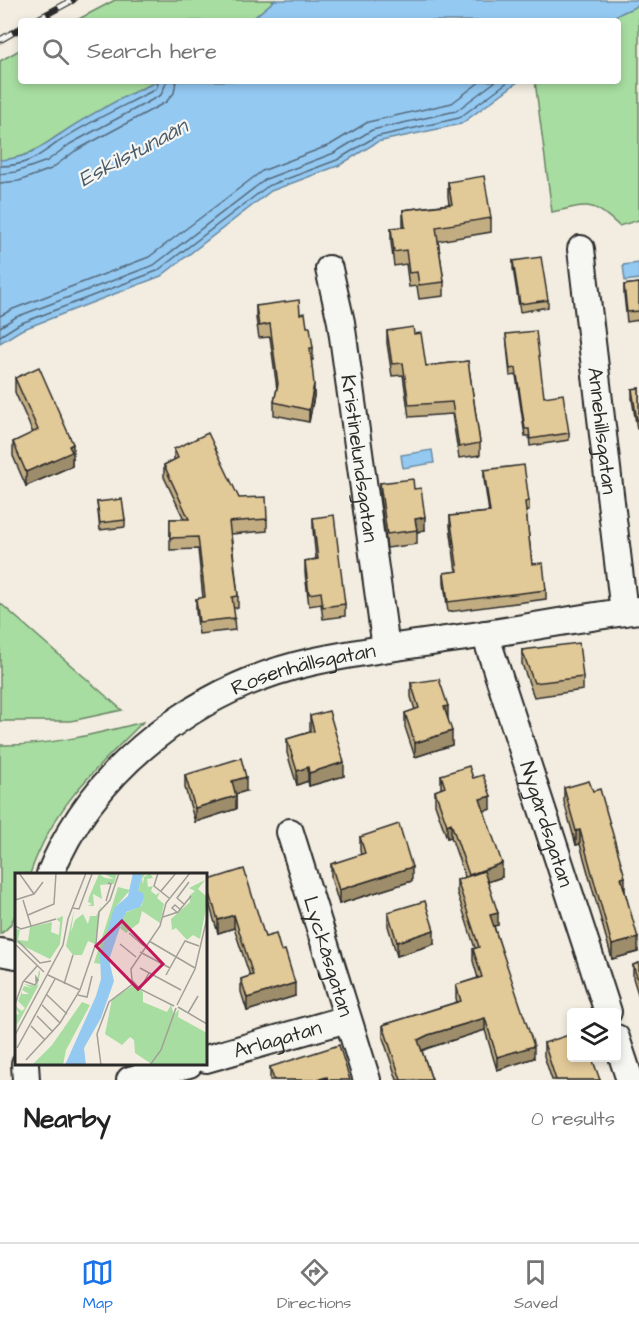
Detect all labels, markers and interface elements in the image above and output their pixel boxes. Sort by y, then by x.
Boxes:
search box [18,18,621,84]
icon: search [39,35,72,68]
text: Search here [87,36,217,67]
water label: Eskilstunaån [73,110,195,195]
street label: Annehillsgatan [581,366,624,496]
street label: Kristinelundsgatan [334,373,386,544]
street label: Rosenhällsgatan [226,636,377,702]
street label: Nygårdsgatan [513,758,581,891]
inset map [15,873,207,1065]
street label: Lyckåsgatan [296,892,361,1020]
map controls [567,1008,621,1062]
button: layers [567,1008,621,1062]
street label: Arlagatan [230,1013,325,1065]
text: Nearby [24,1101,111,1137]
text: 0 results [531,1105,615,1133]
tab: Map [81,1256,114,1314]
tab: Directions [277,1256,351,1314]
tab: Saved [514,1256,558,1314]

